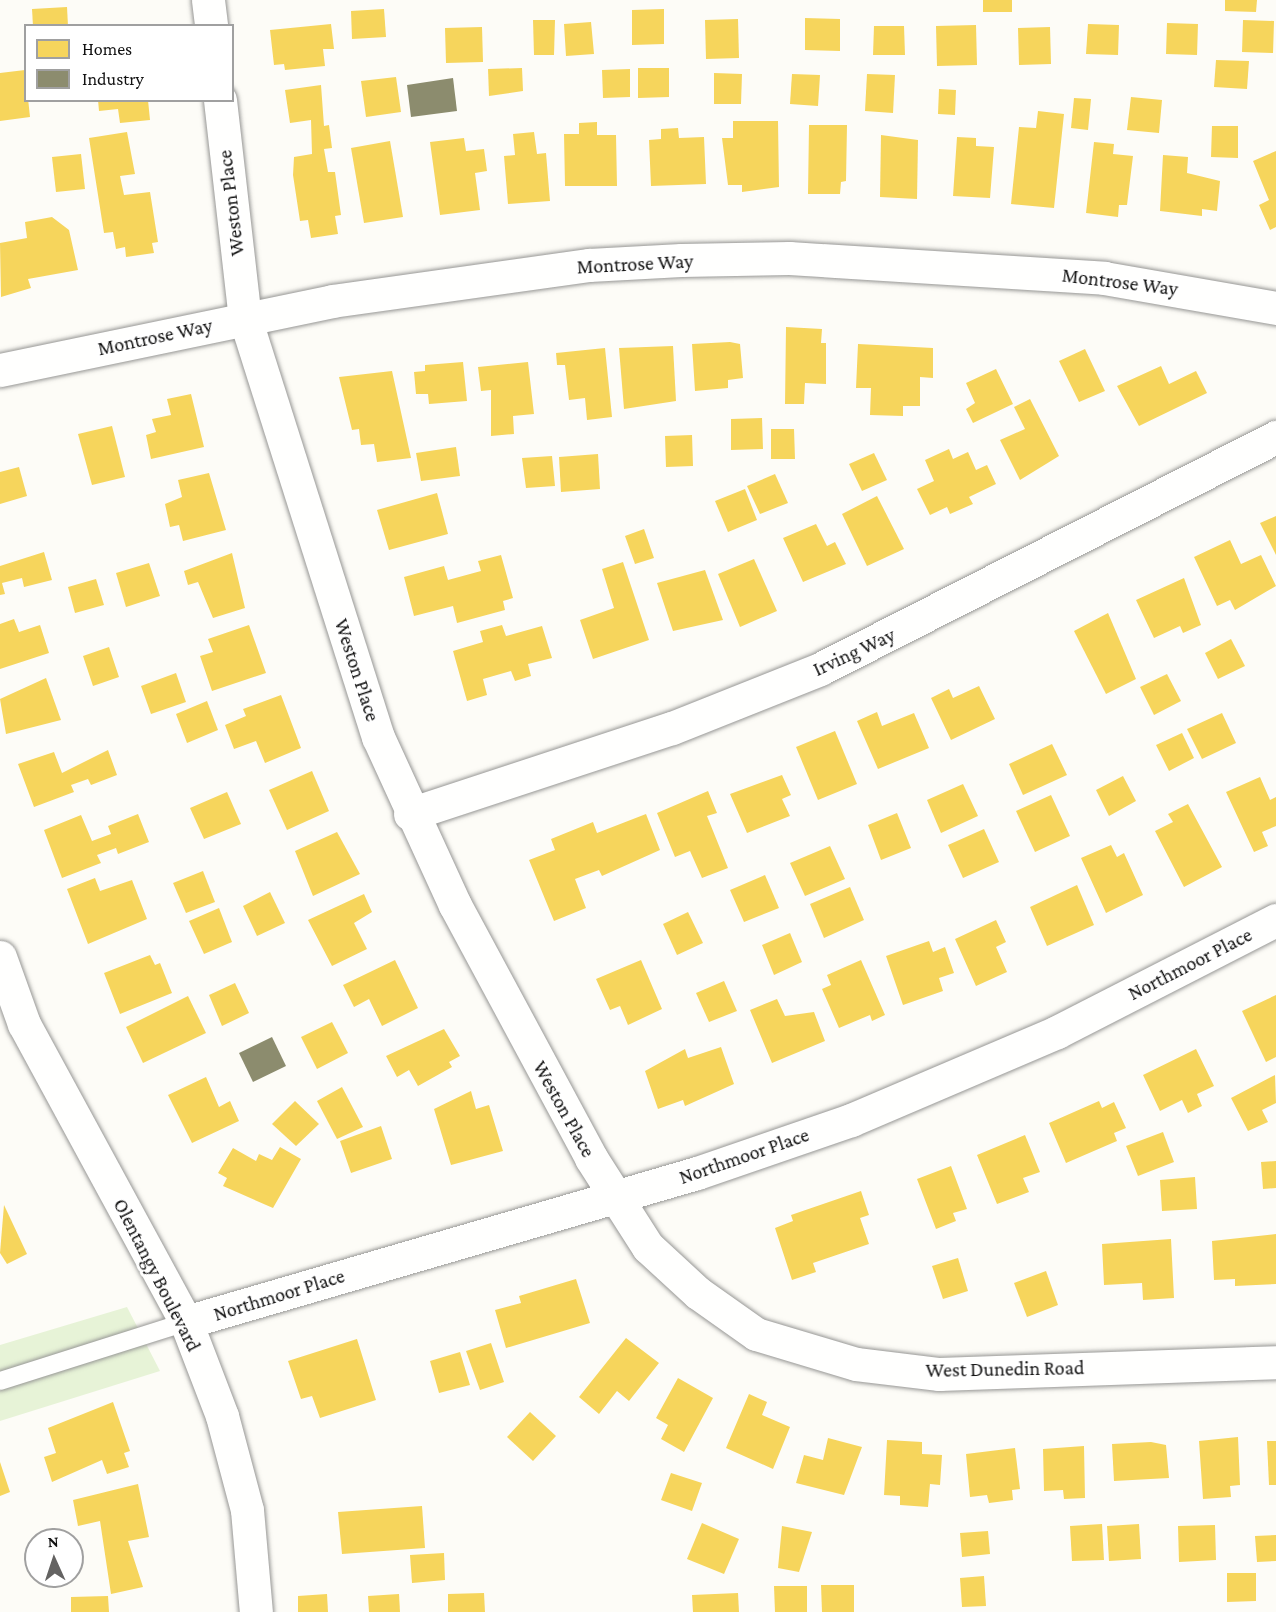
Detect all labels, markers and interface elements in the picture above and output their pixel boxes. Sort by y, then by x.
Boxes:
legend [24,24,234,102]
text: Homes [82,39,132,59]
text: Industry [82,69,144,89]
street label: Weston Place [213,149,249,257]
street label: Montrose Way [576,249,694,279]
street label: Montrose Way [1061,263,1179,301]
street label: Montrose Way [95,313,215,361]
street label: Weston Place [329,616,385,724]
street label: Irving Way [809,623,899,681]
street label: Northmoor Place [1124,922,1256,1006]
street label: Weston Place [528,1057,600,1161]
street label: Northmoor Place [676,1123,812,1189]
street label: Olentangy Boulevard [108,1195,206,1355]
street label: Northmoor Place [211,1264,347,1326]
street label: West Dunedin Road [925,1356,1085,1382]
north arrow [24,1528,84,1588]
text: N [47,1533,59,1550]

